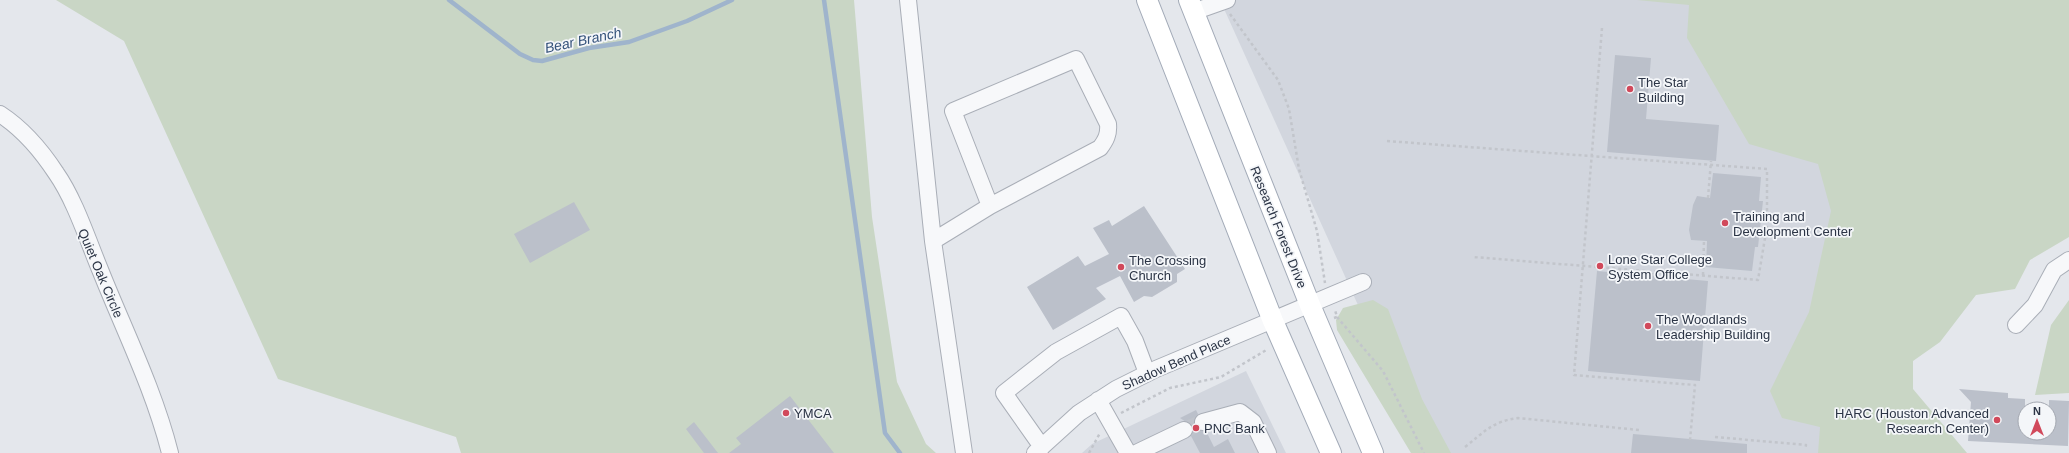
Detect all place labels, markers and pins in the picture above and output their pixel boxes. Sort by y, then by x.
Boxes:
place label: The Star Building [1638,75,1689,105]
marker: The Star Building [1625,84,1635,94]
place label: Training and Development Center [1733,209,1853,239]
marker: Training and Development Center [1720,218,1730,228]
place label: Lone Star College System Office [1608,252,1712,282]
place label: The Crossing Church [1129,253,1206,283]
marker: Lone Star College System Office [1595,261,1605,271]
marker: The Crossing Church [1116,262,1126,272]
place label: The Woodlands Leadership Building [1656,312,1770,342]
marker: The Woodlands Leadership Building [1643,321,1653,331]
place label: YMCA [794,406,832,421]
place label: HARC (Houston Advanced Research Center) [1835,406,1989,436]
marker: YMCA [781,408,791,418]
marker: HARC (Houston Advanced Research Center) [1992,415,2002,425]
place label: PNC Bank [1204,421,1265,436]
marker: PNC Bank [1191,423,1201,433]

